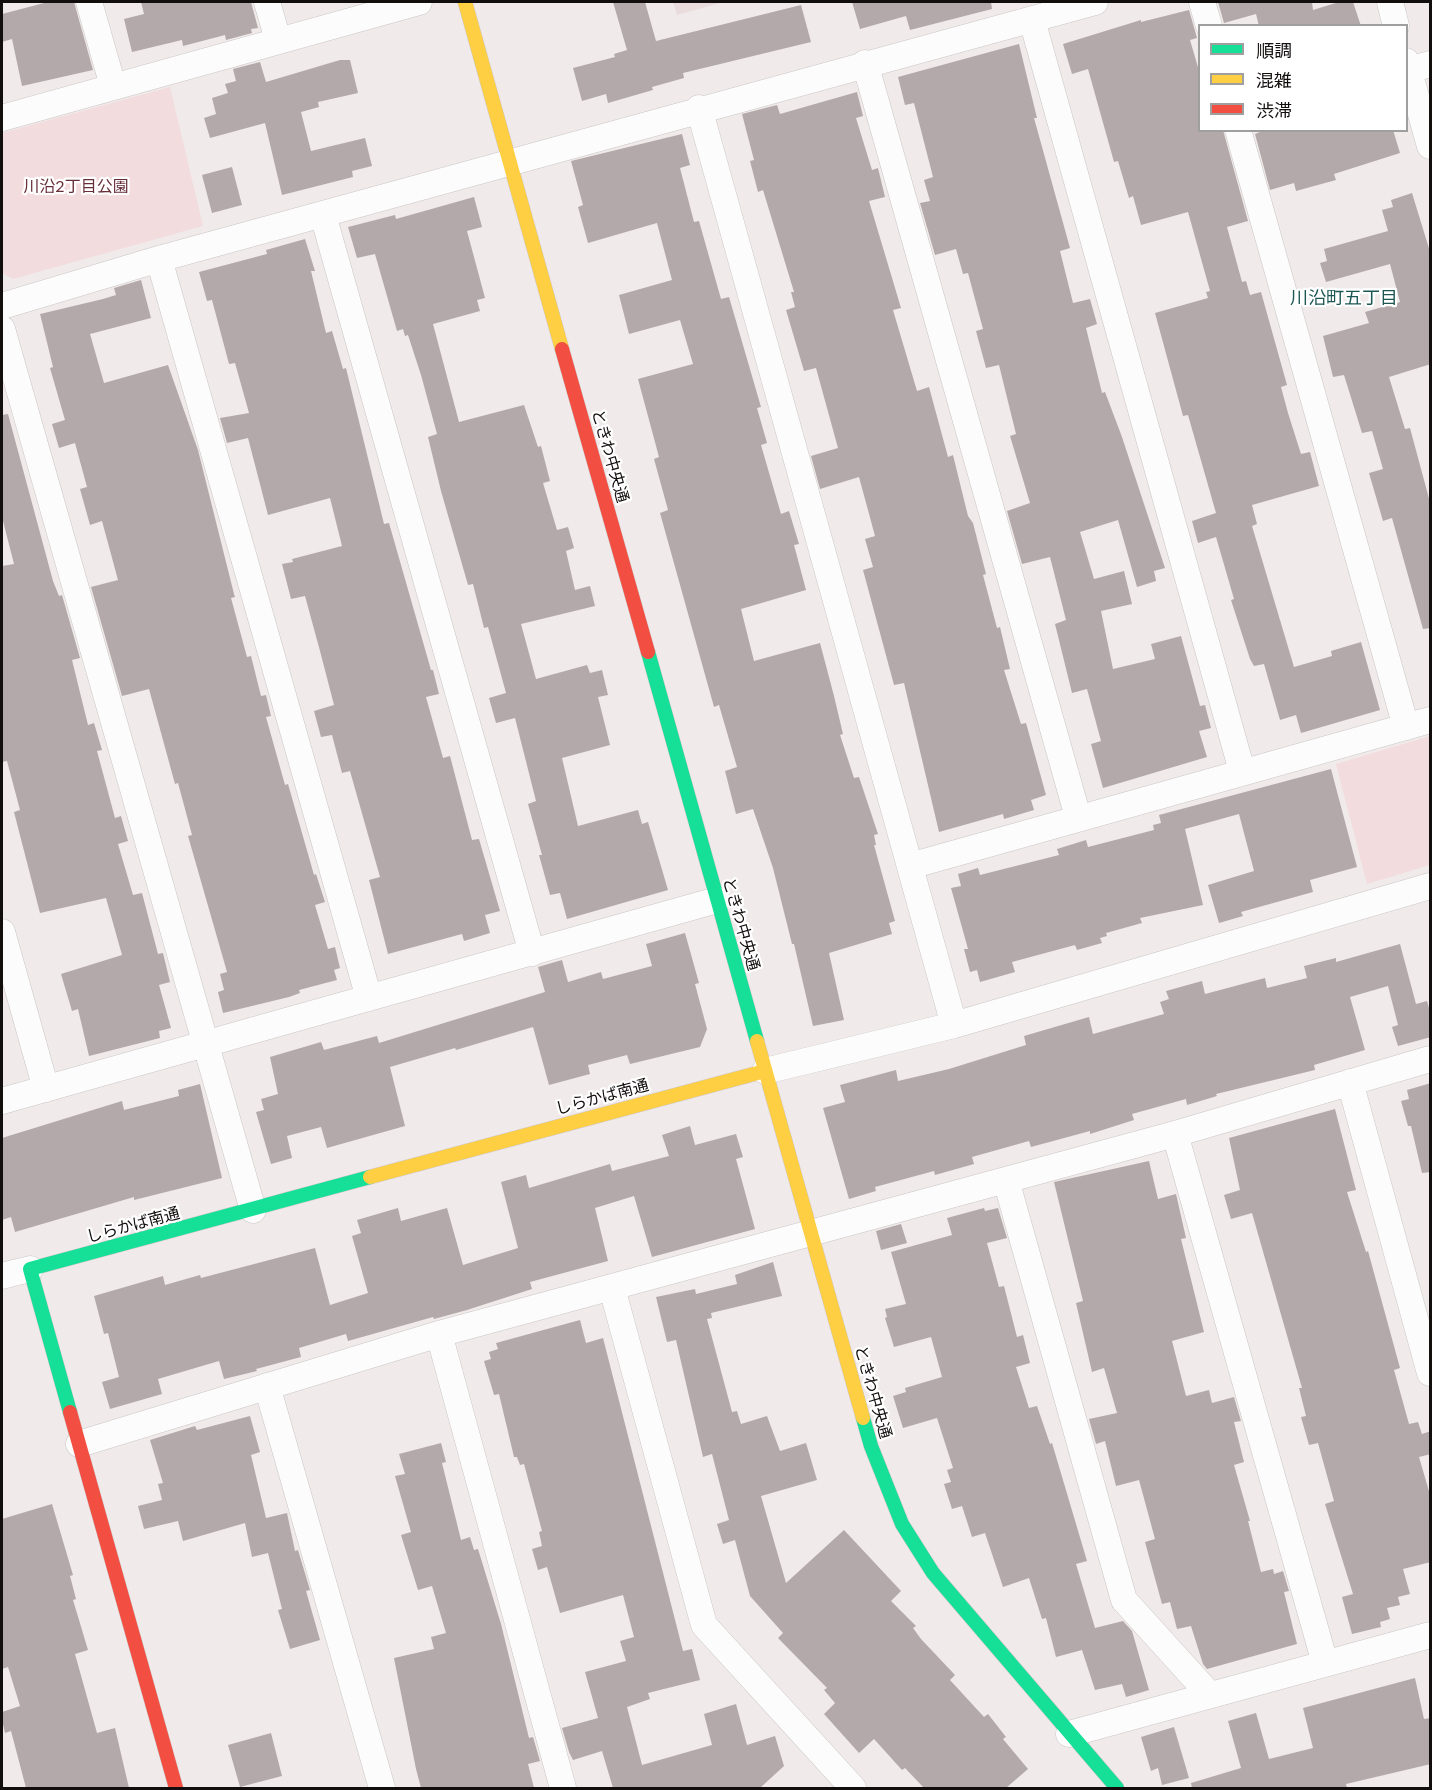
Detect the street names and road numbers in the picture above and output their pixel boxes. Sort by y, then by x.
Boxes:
street label: ときわ中央通 [588,407,632,505]
street label: ときわ中央通 [719,875,763,973]
street label: しらかば南通 [553,1075,651,1119]
street label: しらかば南通 [84,1203,182,1247]
street label: ときわ中央通 [851,1343,895,1441]

